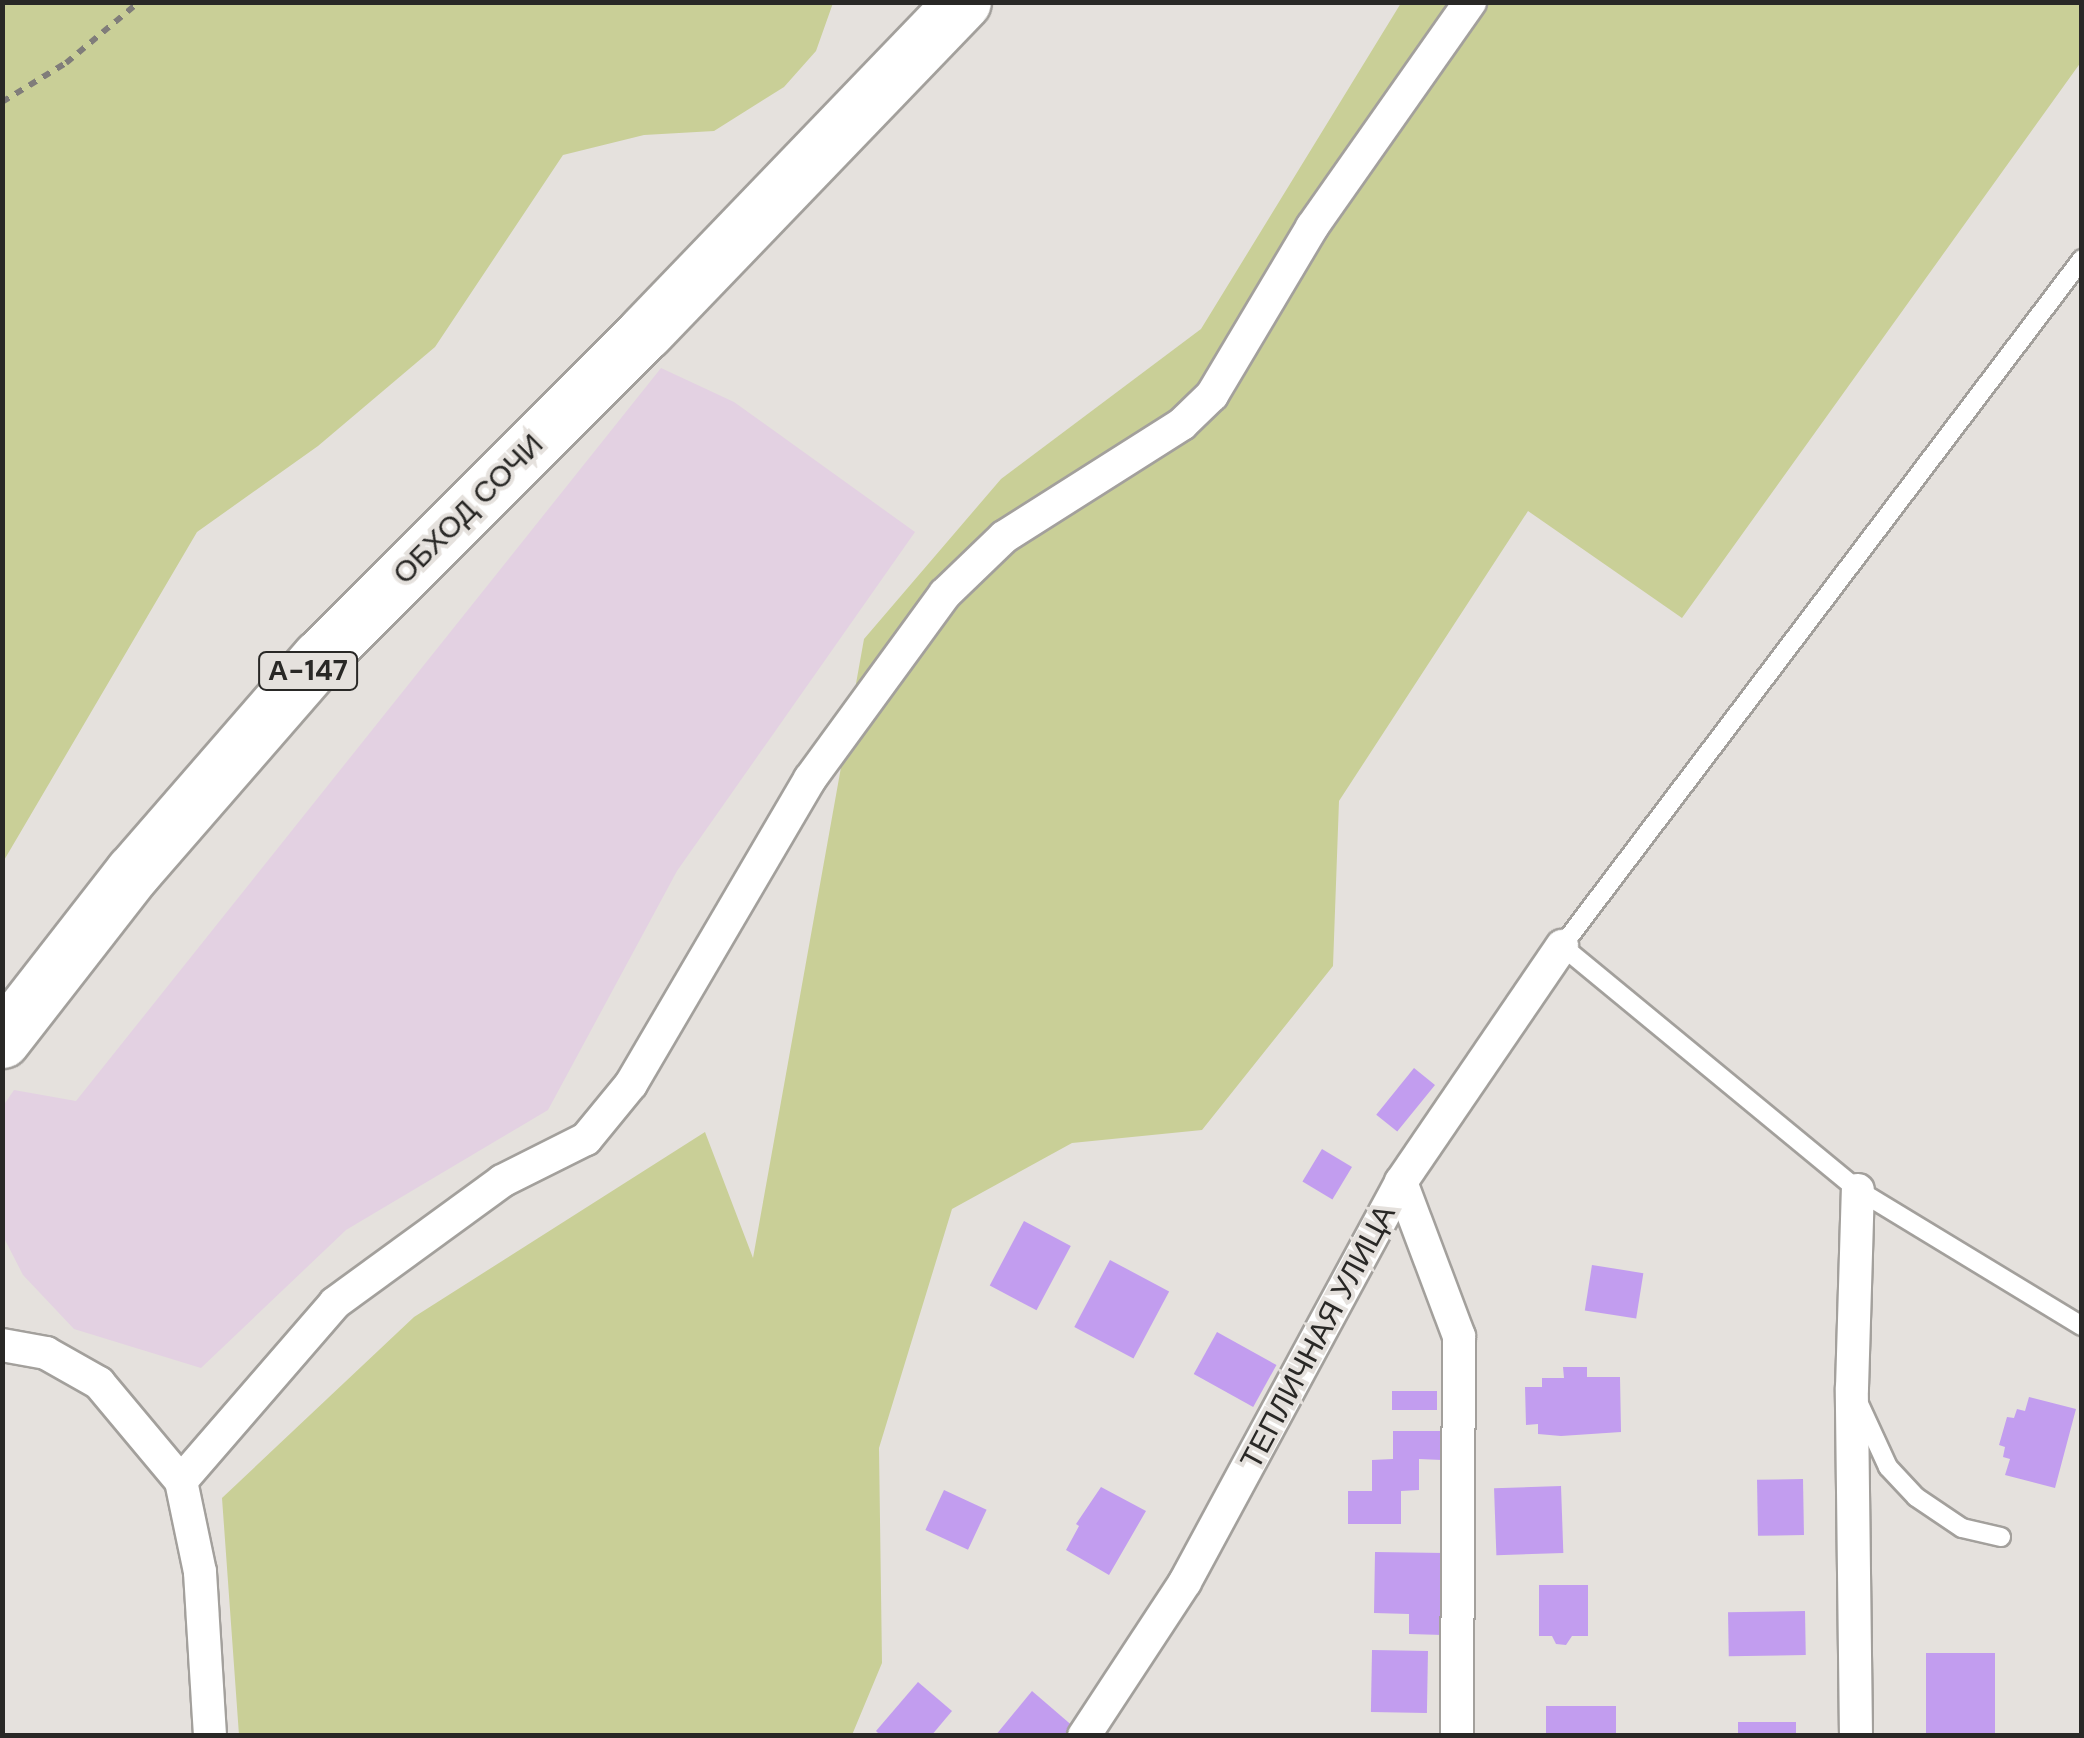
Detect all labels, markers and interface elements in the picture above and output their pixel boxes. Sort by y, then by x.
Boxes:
street label: ОБХОД СОЧИ [385,426,551,592]
road number: А-147 [258,648,358,694]
street label: ТЕПЛИЧНАЯ УЛИЦА [1233,1199,1403,1475]

